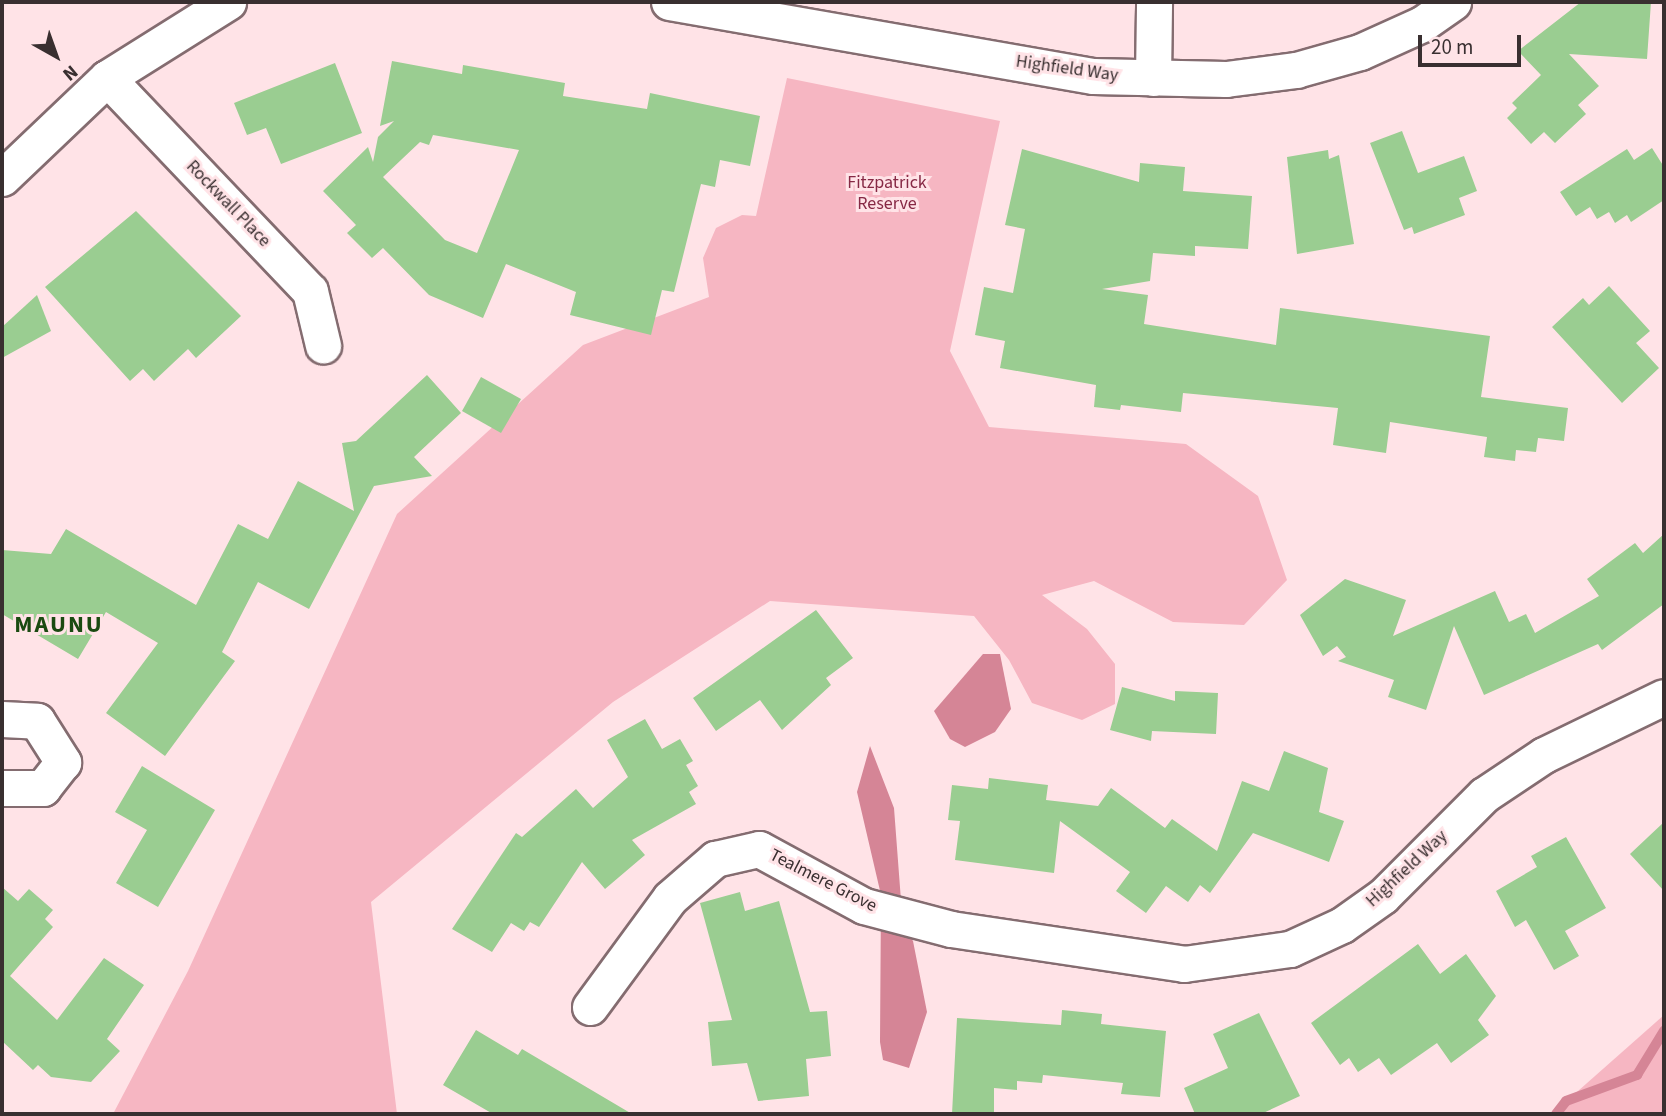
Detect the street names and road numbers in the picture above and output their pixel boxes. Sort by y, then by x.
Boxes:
street label: Highfield Way [1014,51,1120,87]
street label: Rockwall Place [181,156,275,252]
street label: Highfield Way [1362,826,1452,912]
street label: Tealmere Grove [766,845,880,917]

